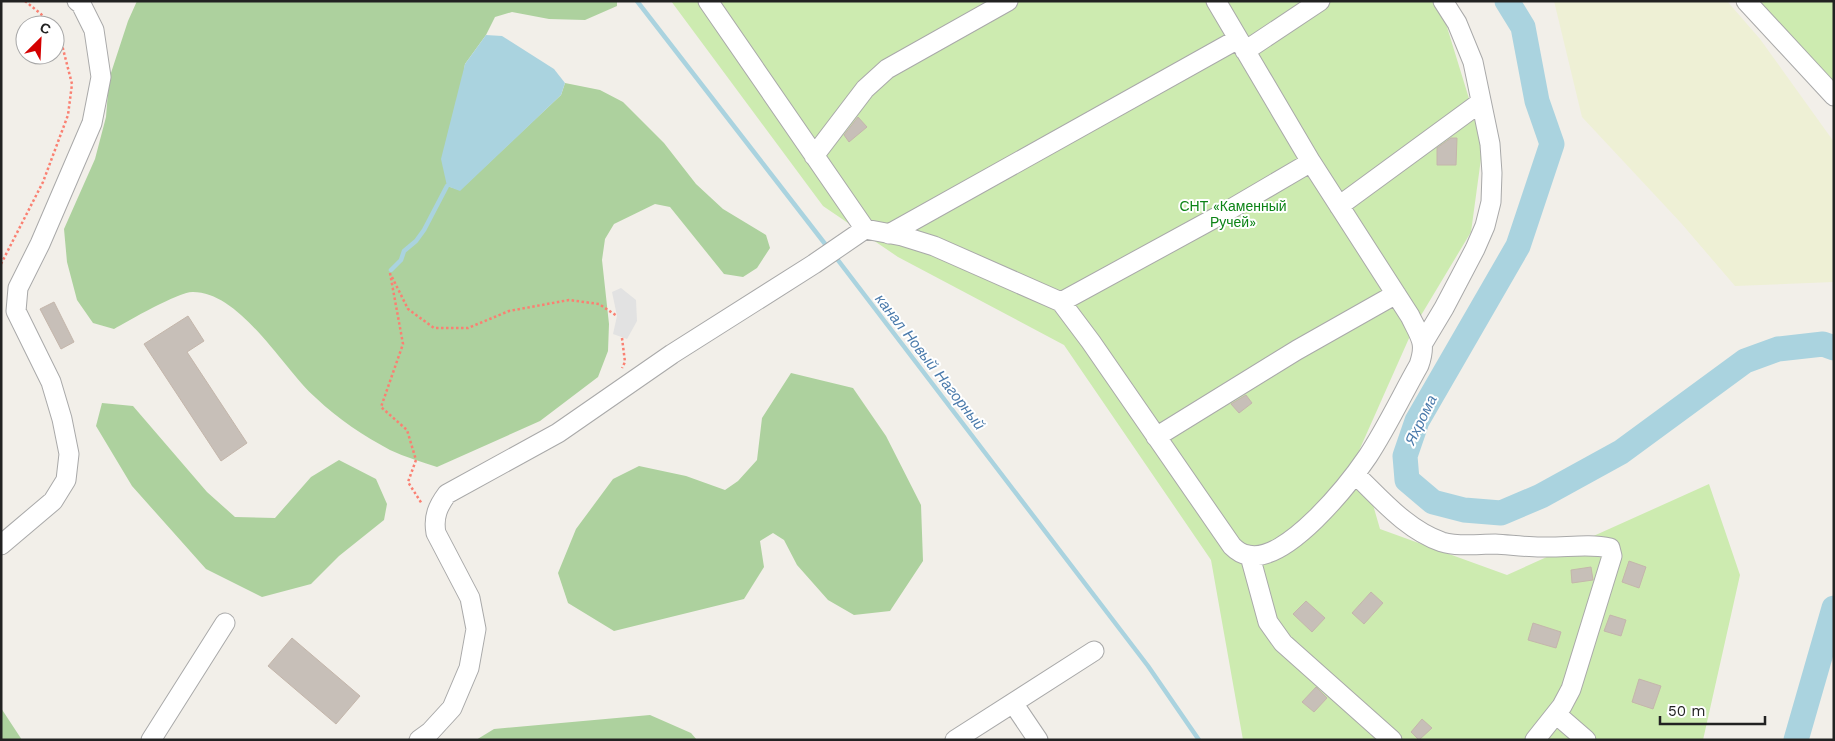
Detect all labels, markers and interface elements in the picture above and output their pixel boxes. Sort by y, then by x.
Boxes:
north arrow [15,15,65,65]
text: С [37,19,53,37]
park label: СНТ «Каменный Ручей» [1179,198,1287,230]
water label: канал Новый Нагорный [871,290,989,434]
water label: Яхрома [1401,392,1441,449]
scale bar [1660,694,1765,726]
text: 50 m [1668,702,1705,720]

